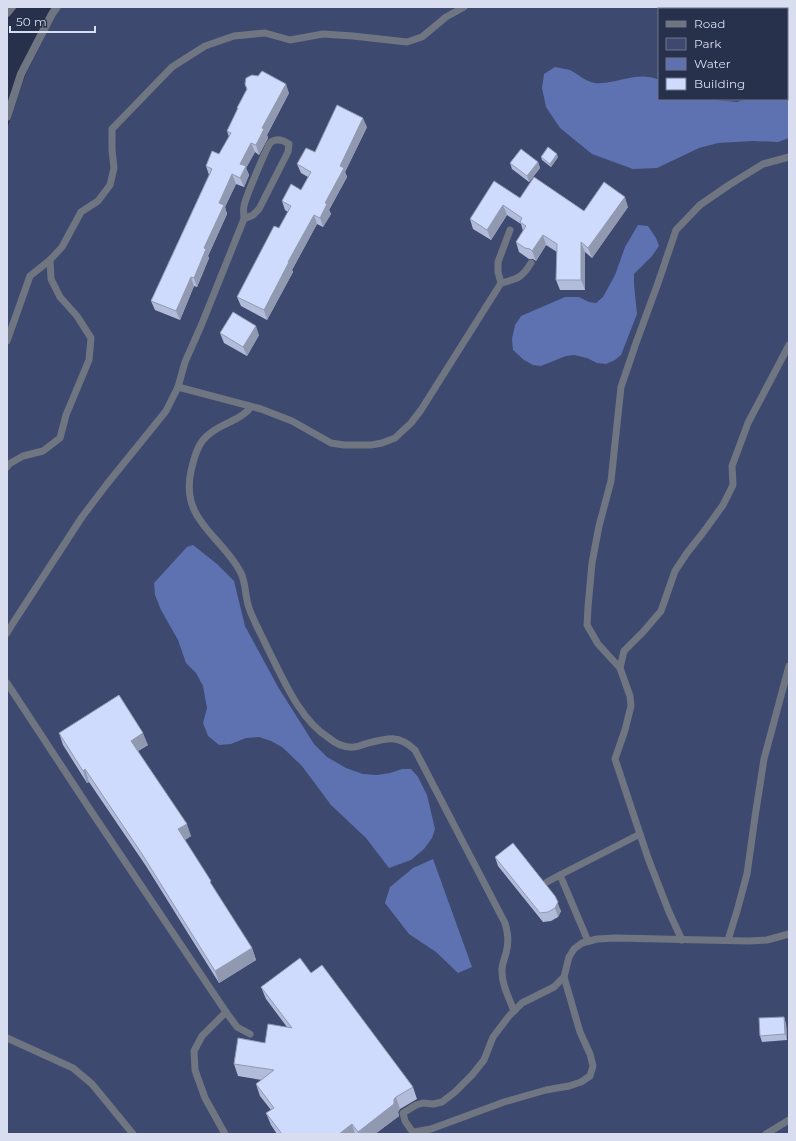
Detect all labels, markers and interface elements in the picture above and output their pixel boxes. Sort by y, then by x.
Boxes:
scale bar [10,8,95,34]
legend [658,8,788,100]
text: 50 m [16,14,47,29]
text: Road [694,16,725,31]
text: Park [694,36,722,51]
text: Water [694,56,731,71]
text: Building [694,76,745,91]

